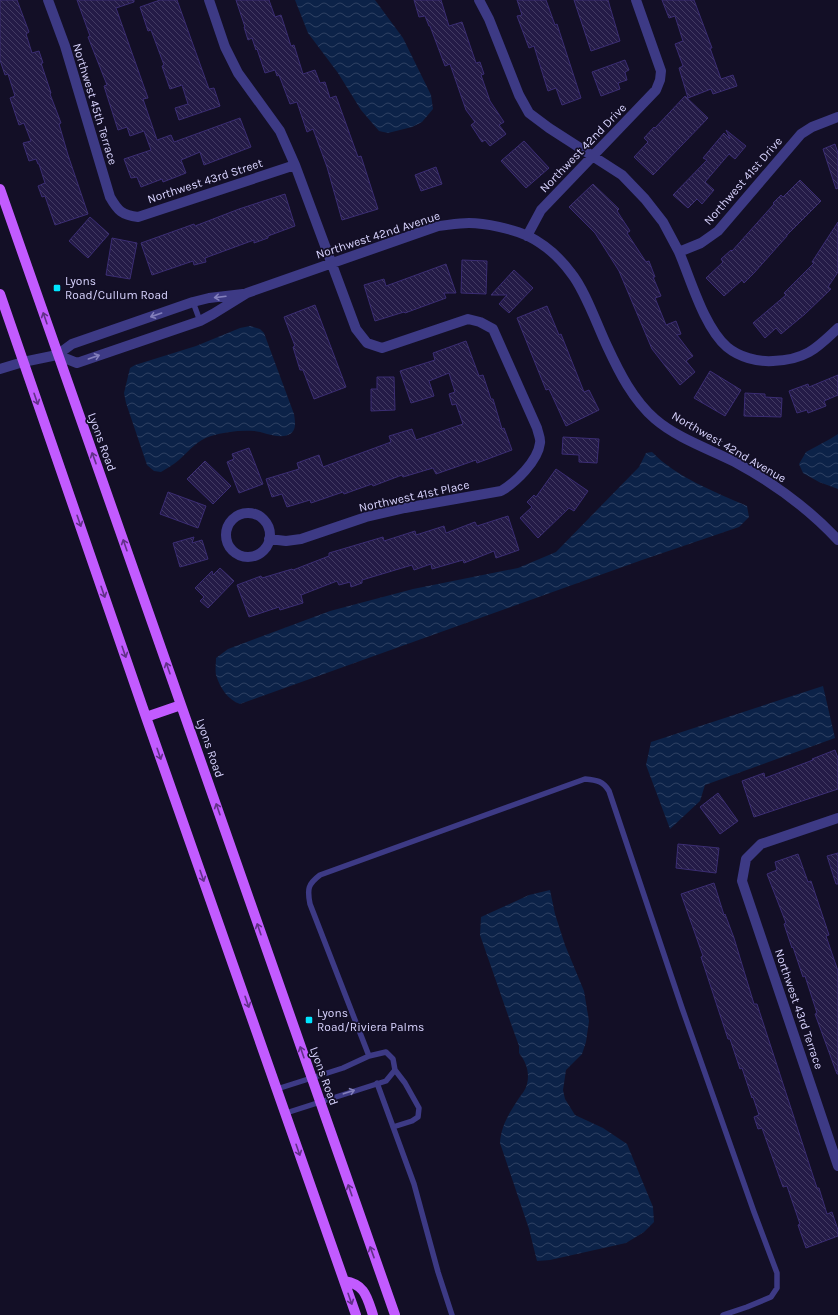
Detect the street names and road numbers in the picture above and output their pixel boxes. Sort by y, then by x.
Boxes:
street label: Northwest 45th Terrace [70,42,120,166]
street label: Northwest 42nd Drive [537,101,629,195]
street label: Northwest 41st Drive [701,134,785,228]
street label: Northwest 43rd Street [146,156,265,206]
street label: Northwest 42nd Avenue [314,208,442,262]
street label: Northwest 42nd Avenue [669,409,789,485]
street label: Lyons Road [85,411,119,473]
street label: Northwest 41st Place [357,477,471,515]
street label: Lyons Road [193,717,227,779]
street label: Northwest 43rd Terrace [772,947,826,1071]
street label: Lyons Road [307,1045,341,1107]

